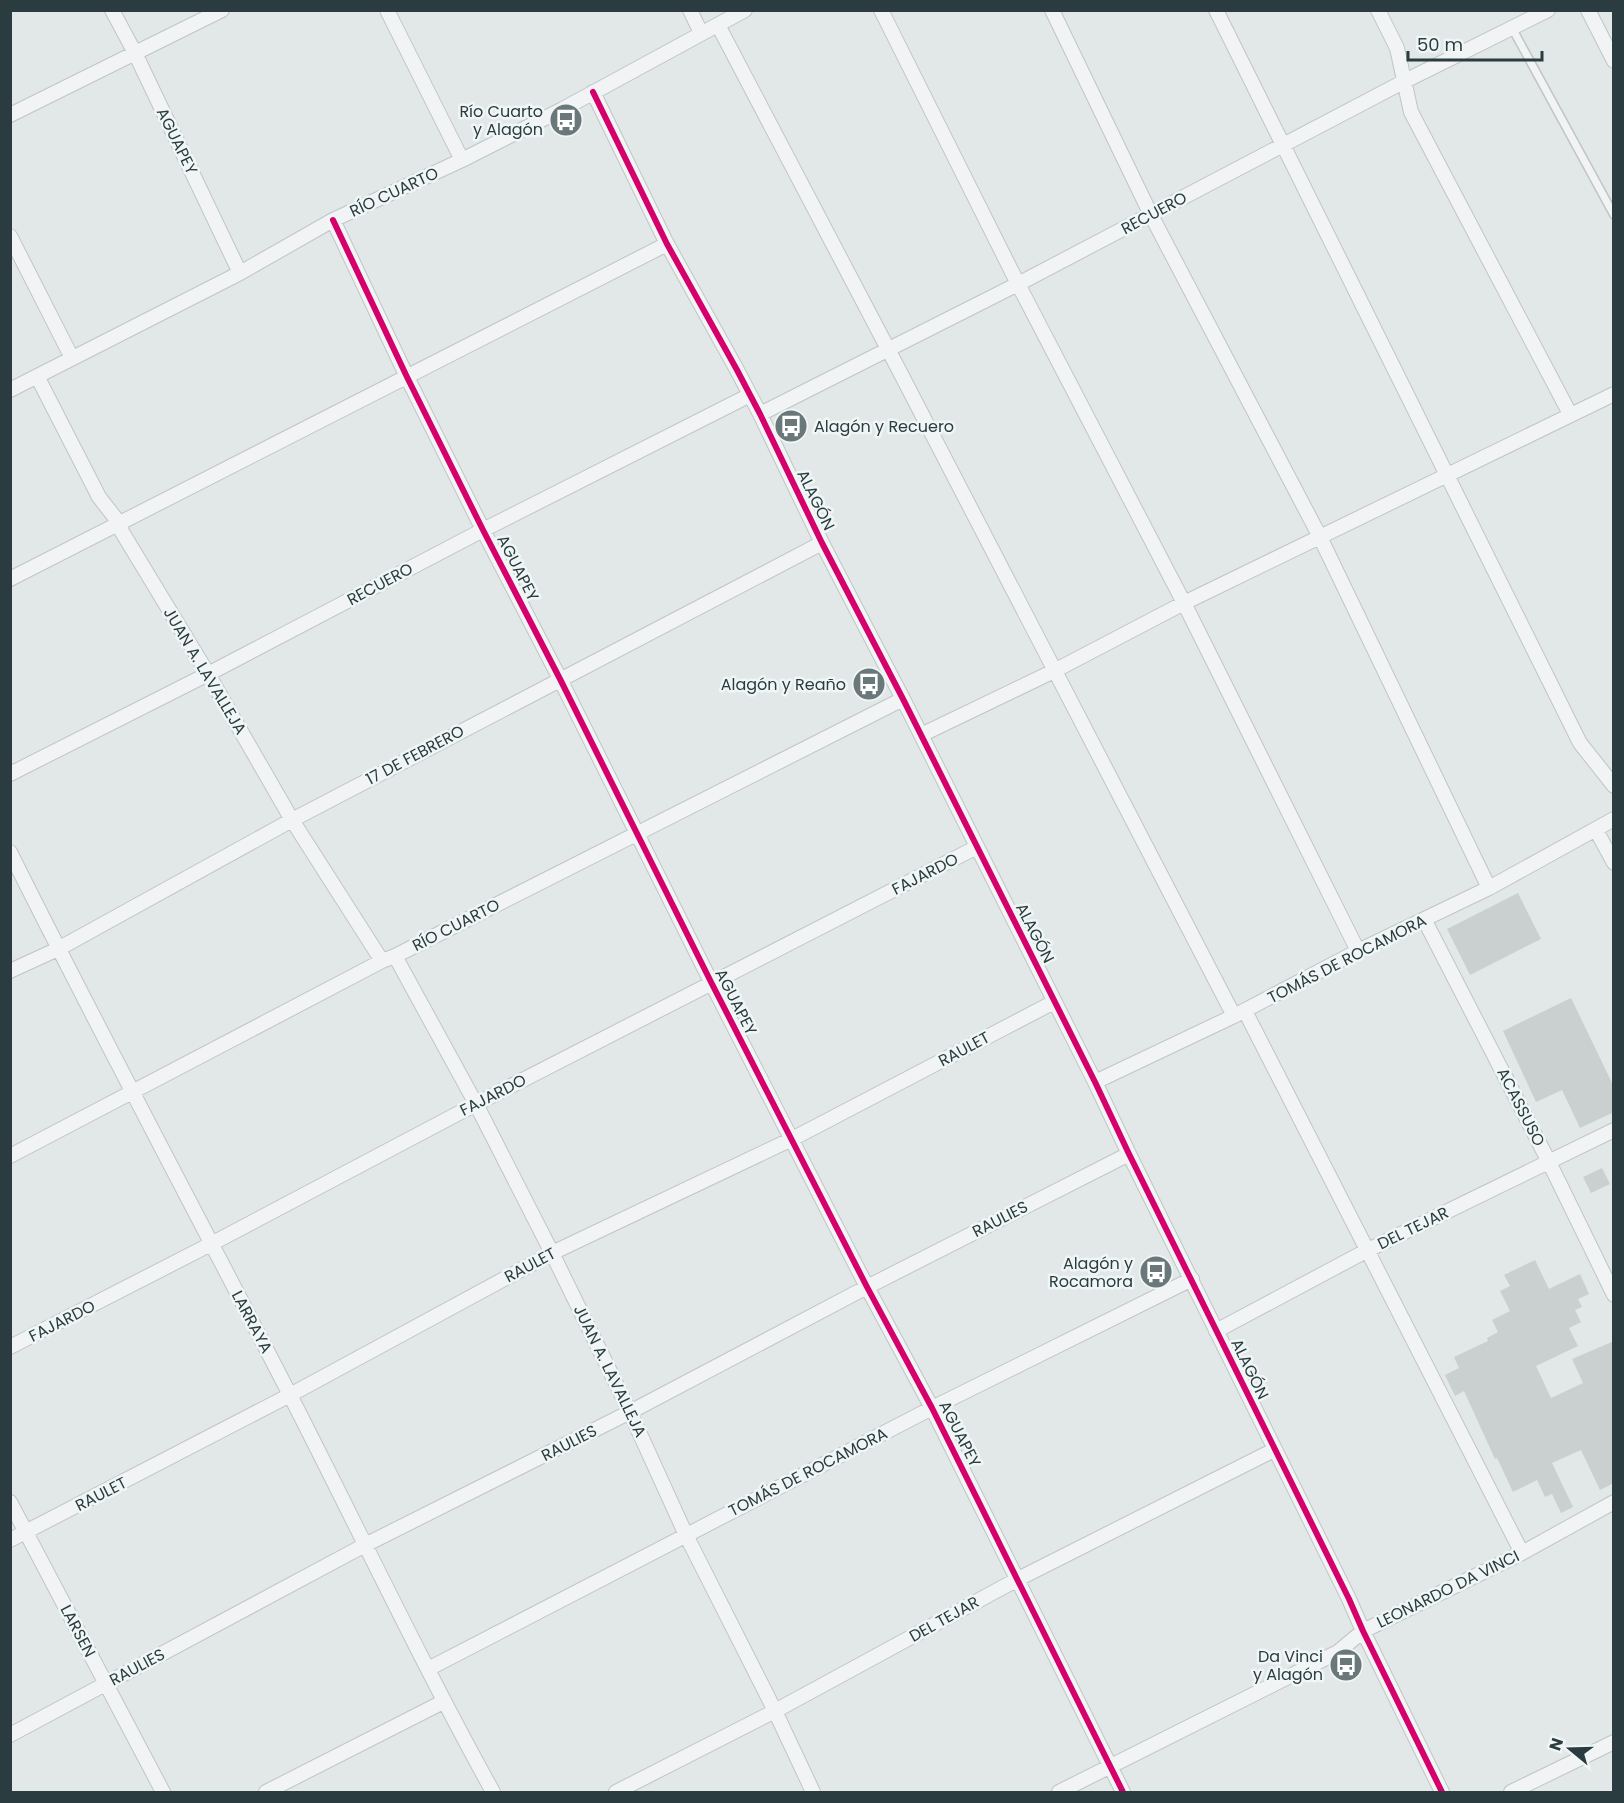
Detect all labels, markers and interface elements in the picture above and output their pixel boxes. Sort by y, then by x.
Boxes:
scale bar [1408,24,1542,62]
text: 50 m [1417,32,1463,57]
place label: Río Cuarto y Alagón [459,100,543,141]
bus stop icon: Río Cuarto y Alagón [548,102,584,138]
street label: AGUAPEY [151,104,203,179]
street label: RÍO CUARTO [346,161,442,223]
street label: RECUERO [1117,186,1191,240]
bus stop icon: Alagón y Recuero [773,408,809,444]
place label: Alagón y Recuero [814,415,954,438]
street label: ALAGÓN [791,466,841,534]
street label: AGUAPEY [491,531,545,606]
street label: RECUERO [343,557,417,611]
street label: JUAN A. LAVALLEJA [158,603,252,739]
bus stop icon: Alagón y Reaño [851,666,887,702]
place label: Alagón y Reaño [721,673,846,696]
street label: 17 DE FEBRERO [362,719,468,791]
street label: FAJARDO [888,847,962,901]
street label: RÍO CUARTO [408,893,504,957]
street label: ALAGÓN [1010,899,1060,967]
street label: TOMÁS DE ROCAMORA [1264,909,1431,1009]
street label: AGUAPEY [709,965,763,1040]
street label: RAULET [934,1026,994,1072]
street label: ACASSUSO [1491,1064,1551,1150]
street label: FAJARDO [456,1068,530,1122]
street label: RAULIES [968,1195,1032,1243]
street label: DEL TEJAR [1374,1201,1452,1255]
street label: RAULET [500,1242,560,1288]
place label: Alagón y Rocamora [1049,1252,1133,1293]
bus stop icon: Alagón y Rocamora [1138,1254,1174,1290]
street label: LARRAYA [226,1287,278,1358]
street label: FAJARDO [25,1294,99,1348]
street label: JUAN A. LAVALLEJA [568,1301,652,1441]
street label: ALAGÓN [1225,1335,1275,1403]
street label: AGUAPEY [933,1397,987,1472]
street label: RAULIES [537,1419,601,1467]
street label: TOMÁS DE ROCAMORA [725,1422,892,1522]
street label: RAULET [71,1471,131,1517]
street label: LEONARDO DA VINCI [1373,1544,1523,1634]
street label: DEL TEJAR [905,1590,983,1648]
street label: LARSEN [55,1601,101,1661]
street label: RAULIES [105,1643,169,1691]
place label: Da Vinci y Alagón [1253,1645,1323,1686]
bus stop icon: Da Vinci y Alagón [1328,1647,1364,1683]
north arrow [1540,1719,1600,1779]
text: N [1543,1735,1569,1754]

